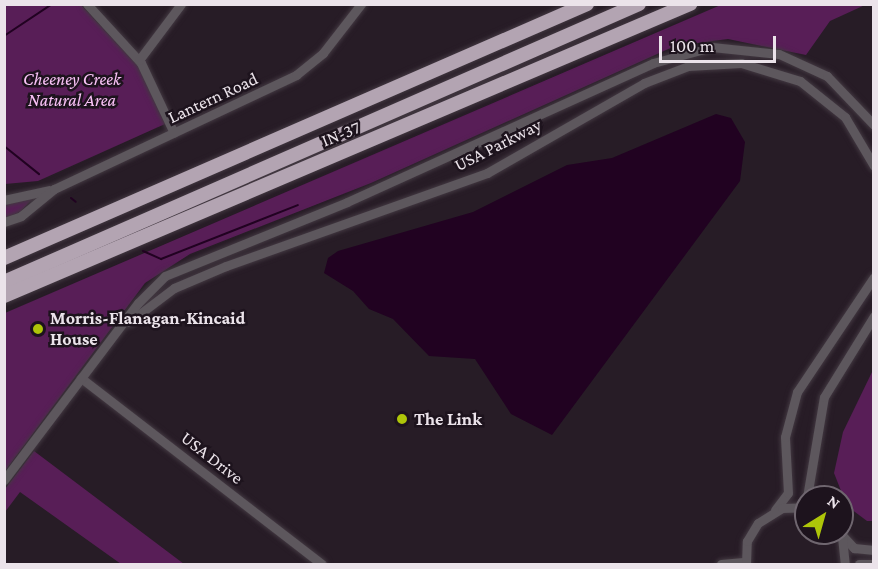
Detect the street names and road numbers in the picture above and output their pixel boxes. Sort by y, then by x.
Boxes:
street label: Lantern Road [165,68,261,128]
street label: USA Parkway [451,114,545,176]
street label: IN-37 [318,116,364,152]
street label: USA Drive [177,427,247,489]

